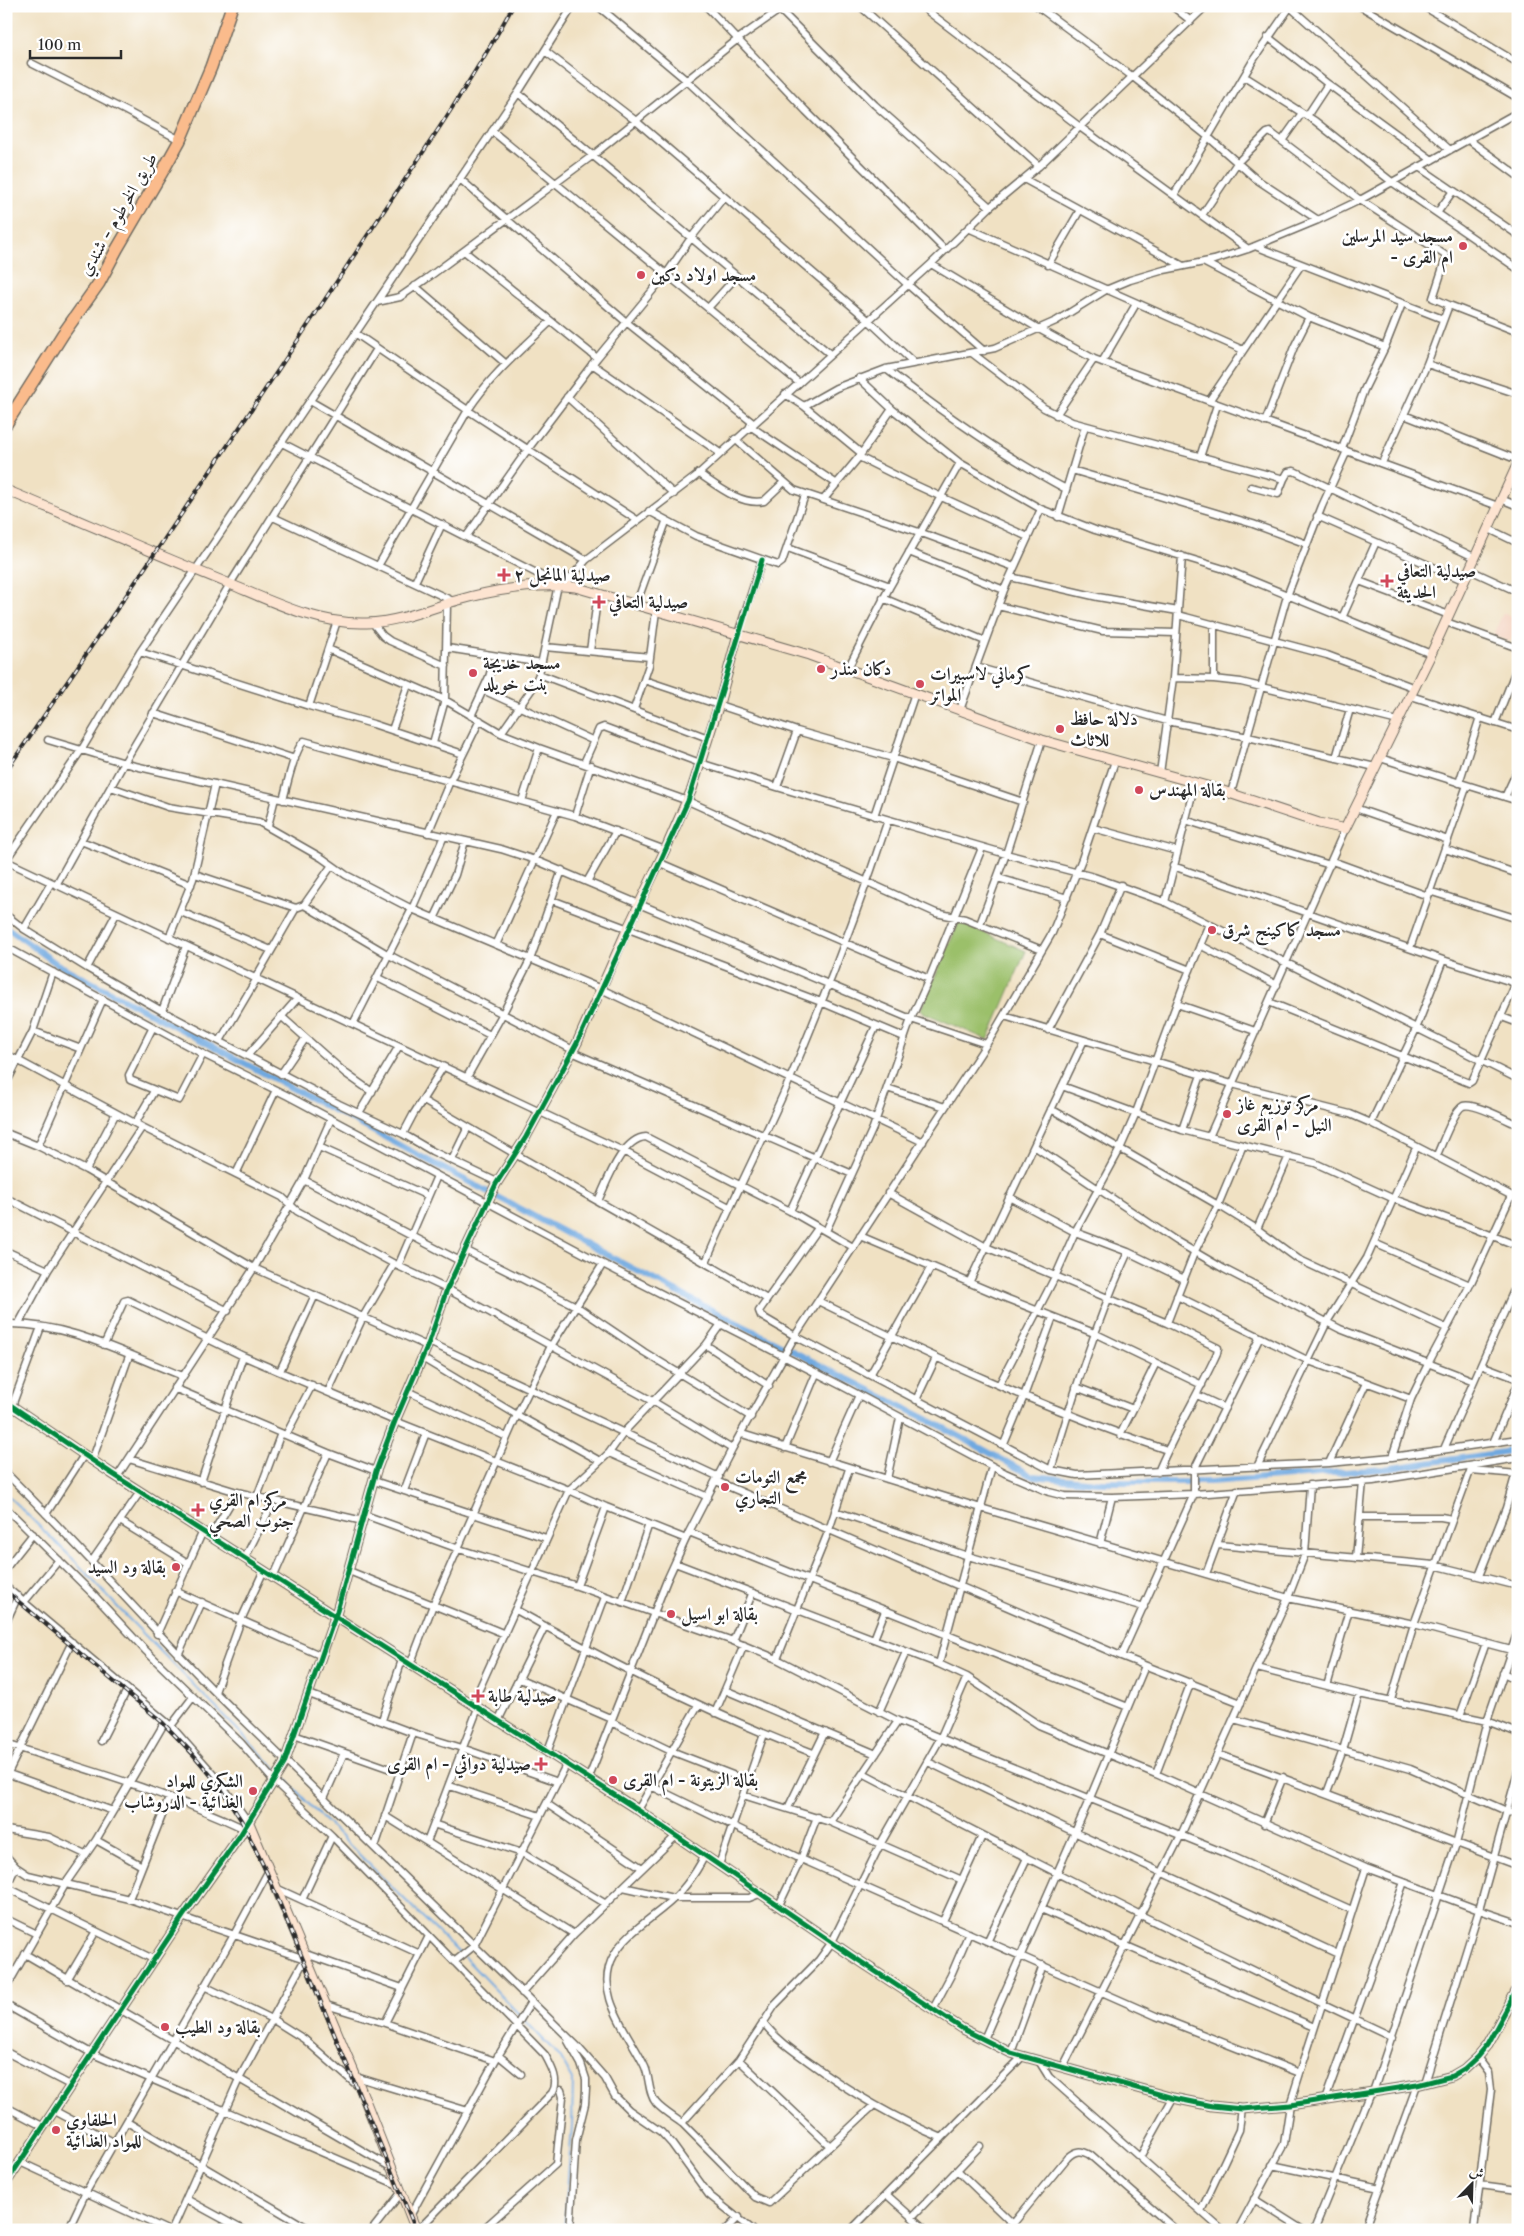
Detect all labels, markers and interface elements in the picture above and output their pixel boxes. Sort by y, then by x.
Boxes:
scale bar [30,28,121,60]
text: 100 m [38,35,81,54]
street label: طريق الخرطوم - شندي [74,149,166,282]
place label: مسجد سيد المرسلين - ام القرى [1342,225,1453,273]
marker: مسجد سيد المرسلين - ام القرى [1457,240,1469,252]
place label: مسجد اولاد دكين [651,264,756,286]
marker: مسجد اولاد دكين [635,269,647,281]
place label: صيدلية التعافي الحديثة [1396,560,1476,603]
place label: صيدلية المانجل ٢ [514,564,611,588]
marker: صيدلية المانجل ٢ [498,569,510,581]
marker: صيدلية التعافي الحديثة [1381,575,1393,587]
place label: صيدلية التعافي [608,591,688,617]
marker: صيدلية التعافي [593,596,605,608]
place label: مسجد خديجة بنت خويلد [483,652,561,695]
place label: دكان منذر [829,658,891,680]
marker: دكان منذر [815,663,827,675]
place label: كرماني لاسبيرات المواتر [928,663,1031,706]
marker: مسجد خديجة بنت خويلد [467,667,479,679]
marker: كرماني لاسبيرات المواتر [914,678,926,690]
place label: دلالة حافظ للاثاث [1070,708,1138,751]
marker: دلالة حافظ للاثاث [1054,723,1066,735]
place label: بقالة المهندس [1149,779,1226,801]
marker: بقالة المهندس [1133,784,1145,796]
place label: مسجد كاكينج شرق [1222,919,1341,946]
marker: مسجد كاكينج شرق [1206,924,1218,936]
place label: مركز توزيع غاز النيل - ام القرى [1235,1093,1332,1141]
marker: مركز توزيع غاز النيل - ام القرى [1221,1108,1233,1120]
place label: مجمع التومات التجاري [735,1466,807,1513]
marker: مجمع التومات التجاري [719,1481,731,1493]
place label: مركز ام القري جنوب الصحي [209,1489,294,1538]
marker: مركز ام القري جنوب الصحي [191,1503,205,1517]
place label: بقالة ود السيد [87,1556,166,1578]
marker: بقالة ود السيد [170,1561,182,1573]
place label: بقالة ابو اسيل [681,1603,758,1627]
marker: بقالة ابو اسيل [665,1608,677,1620]
place label: صيدلية طابة [488,1685,557,1707]
marker: صيدلية طابة [472,1690,484,1702]
place label: صيدلية دوائي - ام القرى [387,1753,531,1780]
marker: صيدلية دوائي - ام القرى [535,1758,547,1770]
place label: بقالة الزيتونة - ام القرى [623,1769,758,1796]
place label: الشكري للمواد الغذائية - الدروشاب [124,1770,243,1813]
marker: بقالة الزيتونة - ام القرى [607,1774,619,1786]
marker: الشكري للمواد الغذائية - الدروشاب [247,1785,259,1797]
place label: بقالة ود الطيب [175,2016,261,2039]
marker: بقالة ود الطيب [159,2021,171,2033]
place label: الحلفاوي للمواد الغذائية [66,2109,142,2152]
marker: الحلفاوي للمواد الغذائية [50,2124,62,2136]
north arrow [1446,2158,1496,2208]
text: ش [1467,2161,1487,2183]

